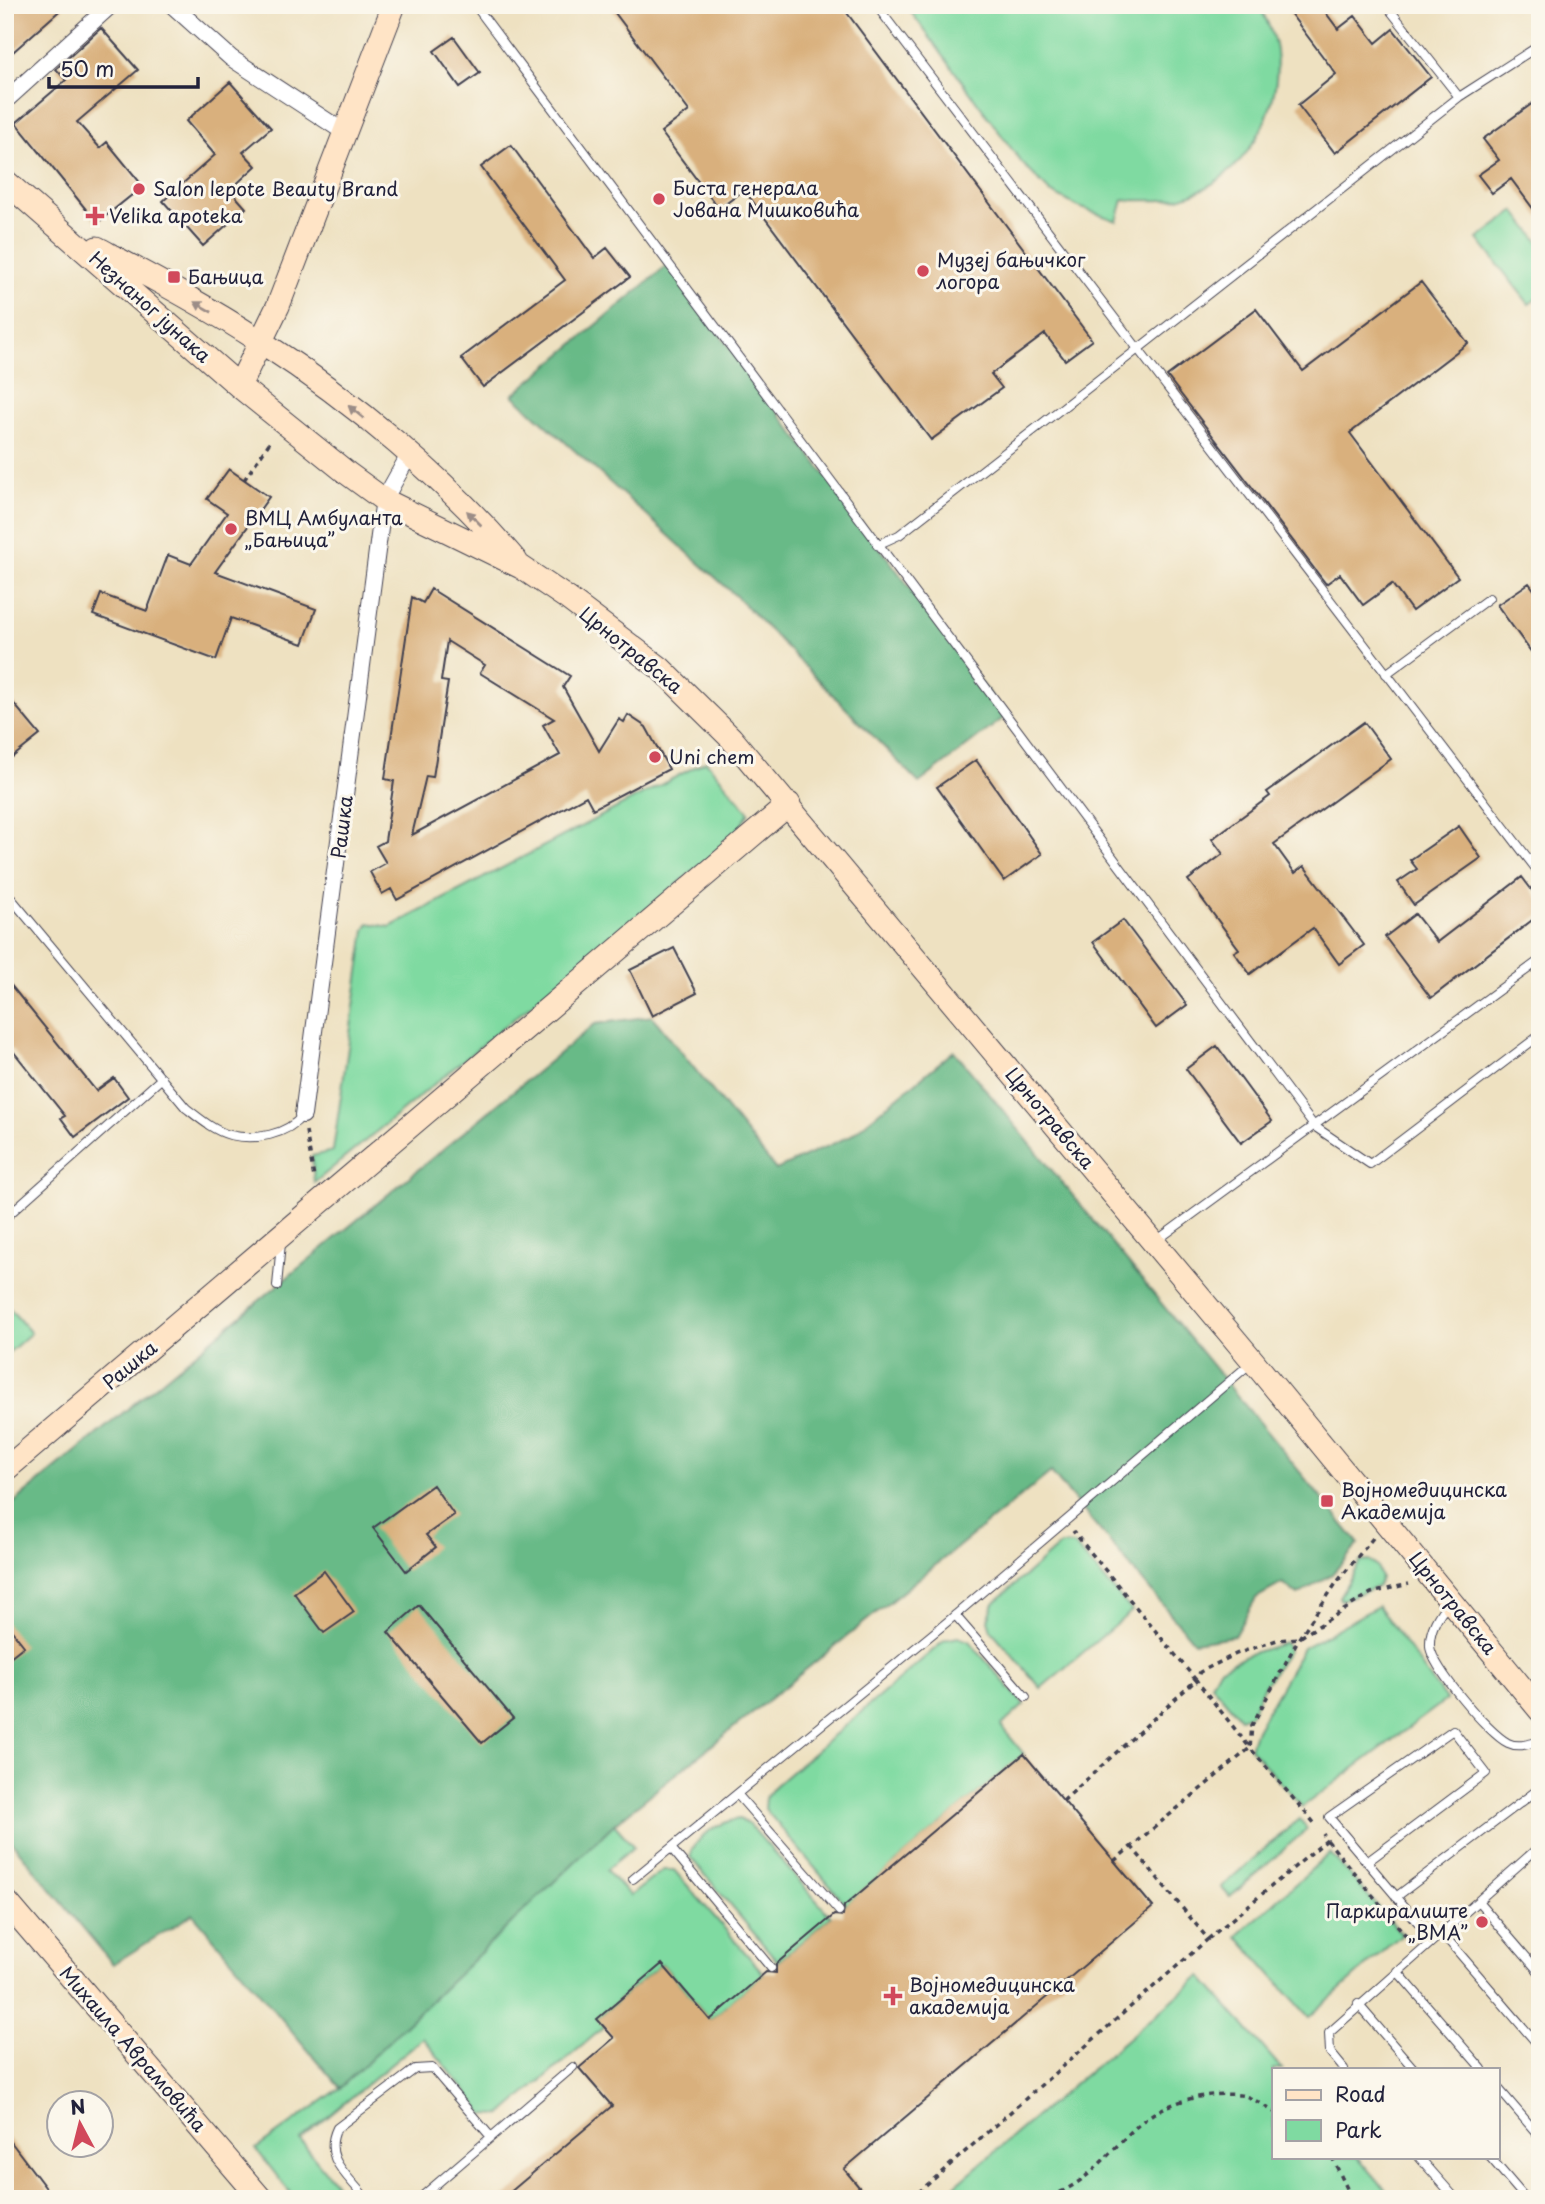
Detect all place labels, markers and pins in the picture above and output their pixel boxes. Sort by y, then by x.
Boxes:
place label: Биста генерала Јована Мишковића [673,173,859,223]
place label: Salon lepote Beauty Brand [153,174,399,202]
marker: Salon lepote Beauty Brand [131,181,147,197]
marker: Биста генерала Јована Мишковића [651,191,667,207]
place label: Velika apoteka [109,201,243,229]
marker: Velika apoteka [87,208,103,224]
place label: Музеј бањичког логора [936,245,1086,295]
place label: Бањица [188,262,263,290]
marker: Музеј бањичког логора [915,263,931,279]
marker: Бањица [166,269,182,285]
place label: ВМЦ Амбуланта „Бањица” [245,503,403,553]
marker: ВМЦ Амбуланта „Бањица” [223,521,239,537]
place label: Uni chem [669,742,755,770]
marker: Uni chem [647,749,663,765]
place label: Војномедицинска Академија [1341,1475,1507,1525]
marker: Војномедицинска Академија [1319,1493,1335,1509]
place label: Паркиралиште „ВМА” [1326,1896,1468,1946]
marker: Паркиралиште „ВМА” [1474,1914,1490,1930]
place label: Војномедицинска академија [909,1970,1075,2020]
marker: Војномедицинска академија [883,1986,903,2006]

